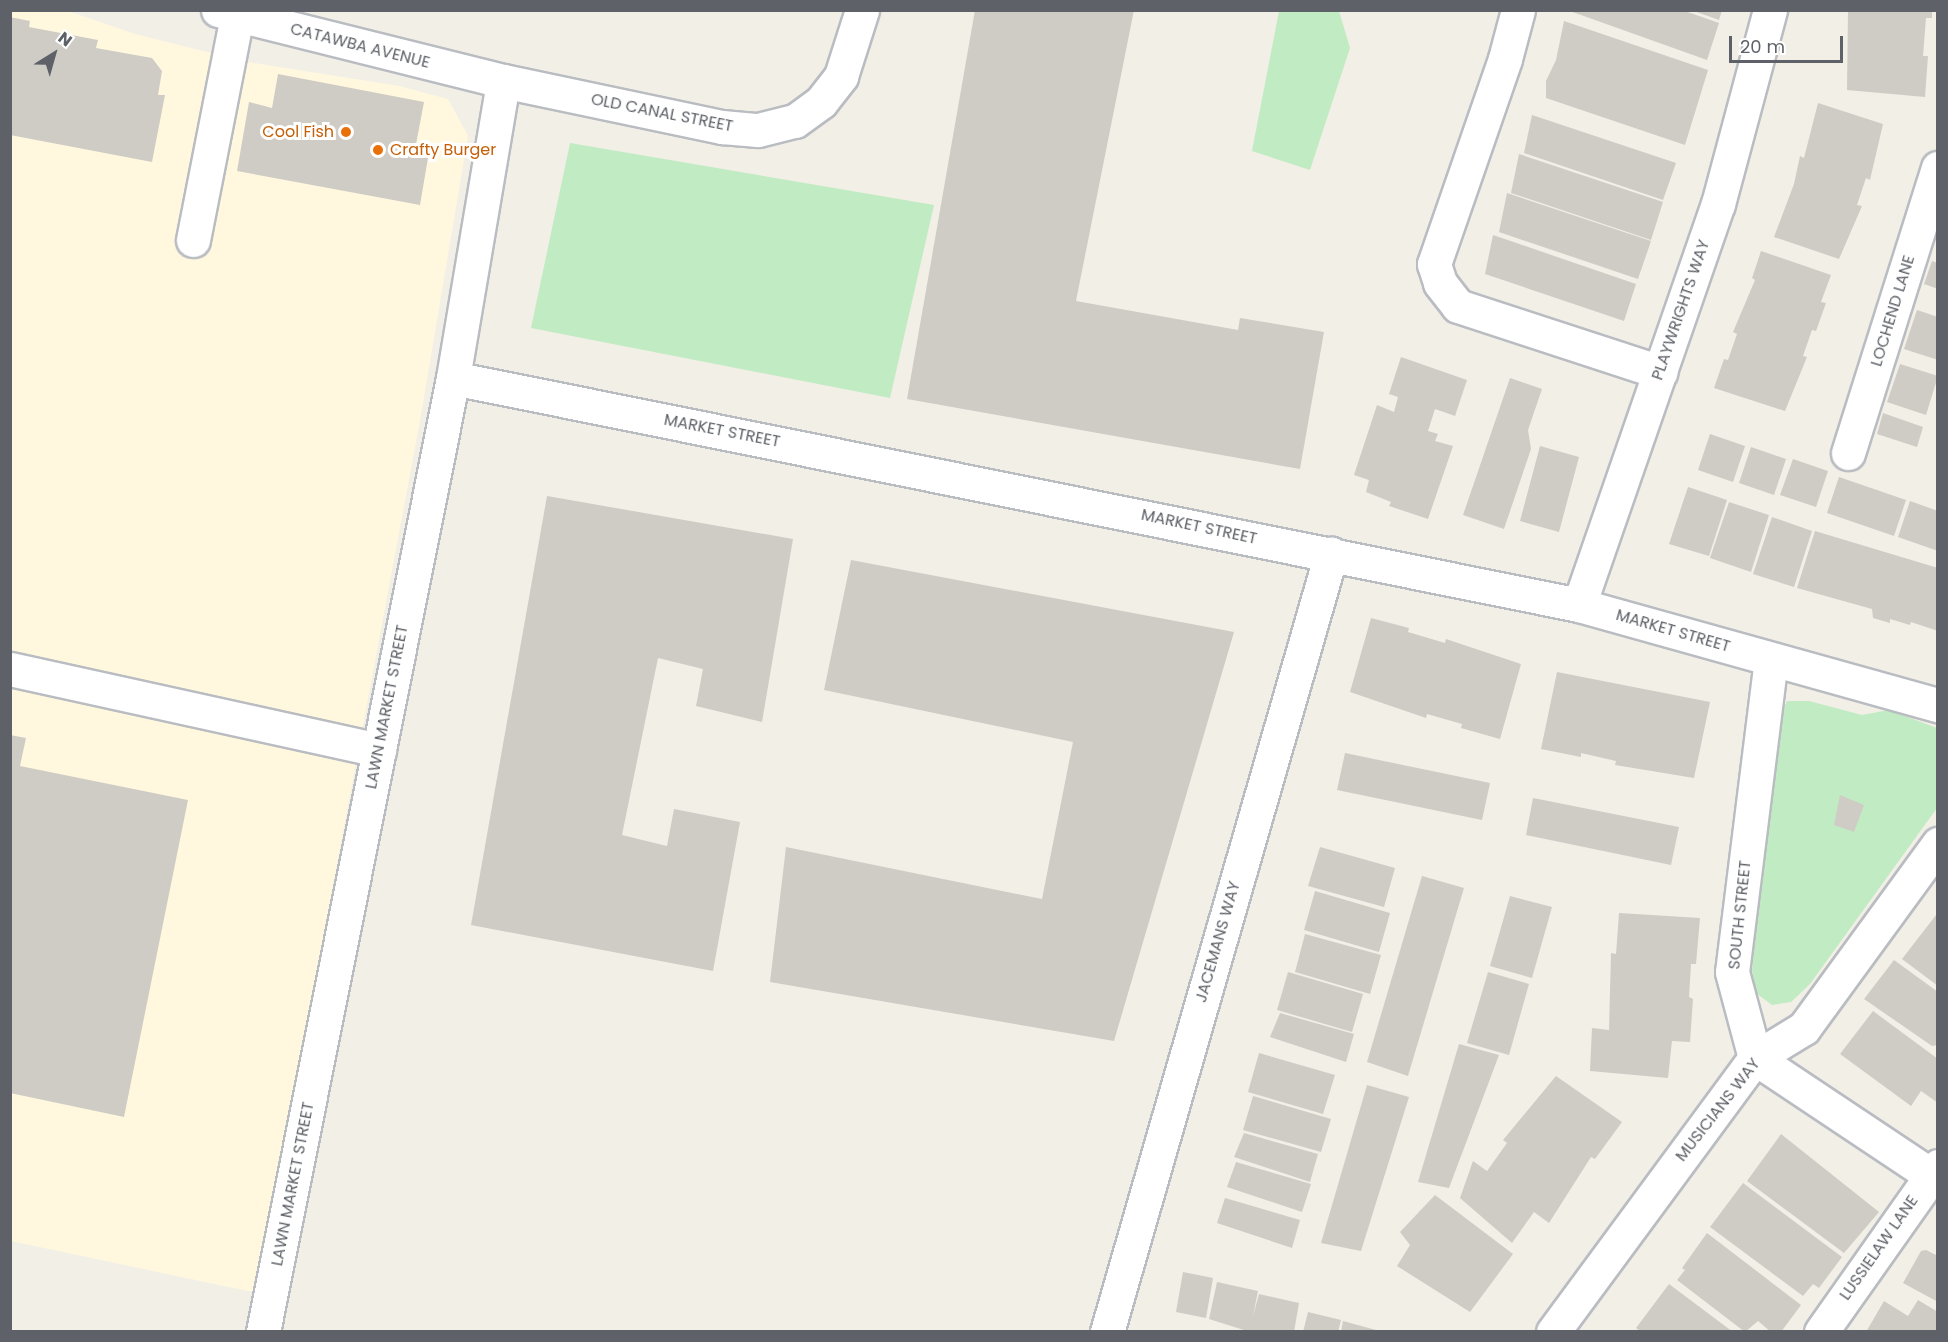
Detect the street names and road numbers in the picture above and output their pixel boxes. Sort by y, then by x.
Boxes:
street label: CATAWBA AVENUE [288,19,432,73]
street label: OLD CANAL STREET [589,90,735,136]
street label: PLAYWRIGHTS WAY [1648,237,1714,383]
street label: LOCHEND LANE [1867,253,1919,369]
street label: MARKET STREET [662,410,782,452]
street label: MARKET STREET [1139,505,1259,549]
street label: MARKET STREET [1614,606,1732,656]
street label: LAWN MARKET STREET [362,623,412,791]
street label: SOUTH STREET [1725,859,1755,971]
street label: JACEMANS WAY [1192,879,1244,1005]
street label: MUSICIANS WAY [1672,1055,1764,1165]
street label: LAWN MARKET STREET [268,1100,318,1268]
street label: LUSSIELAW LANE [1836,1192,1922,1304]

